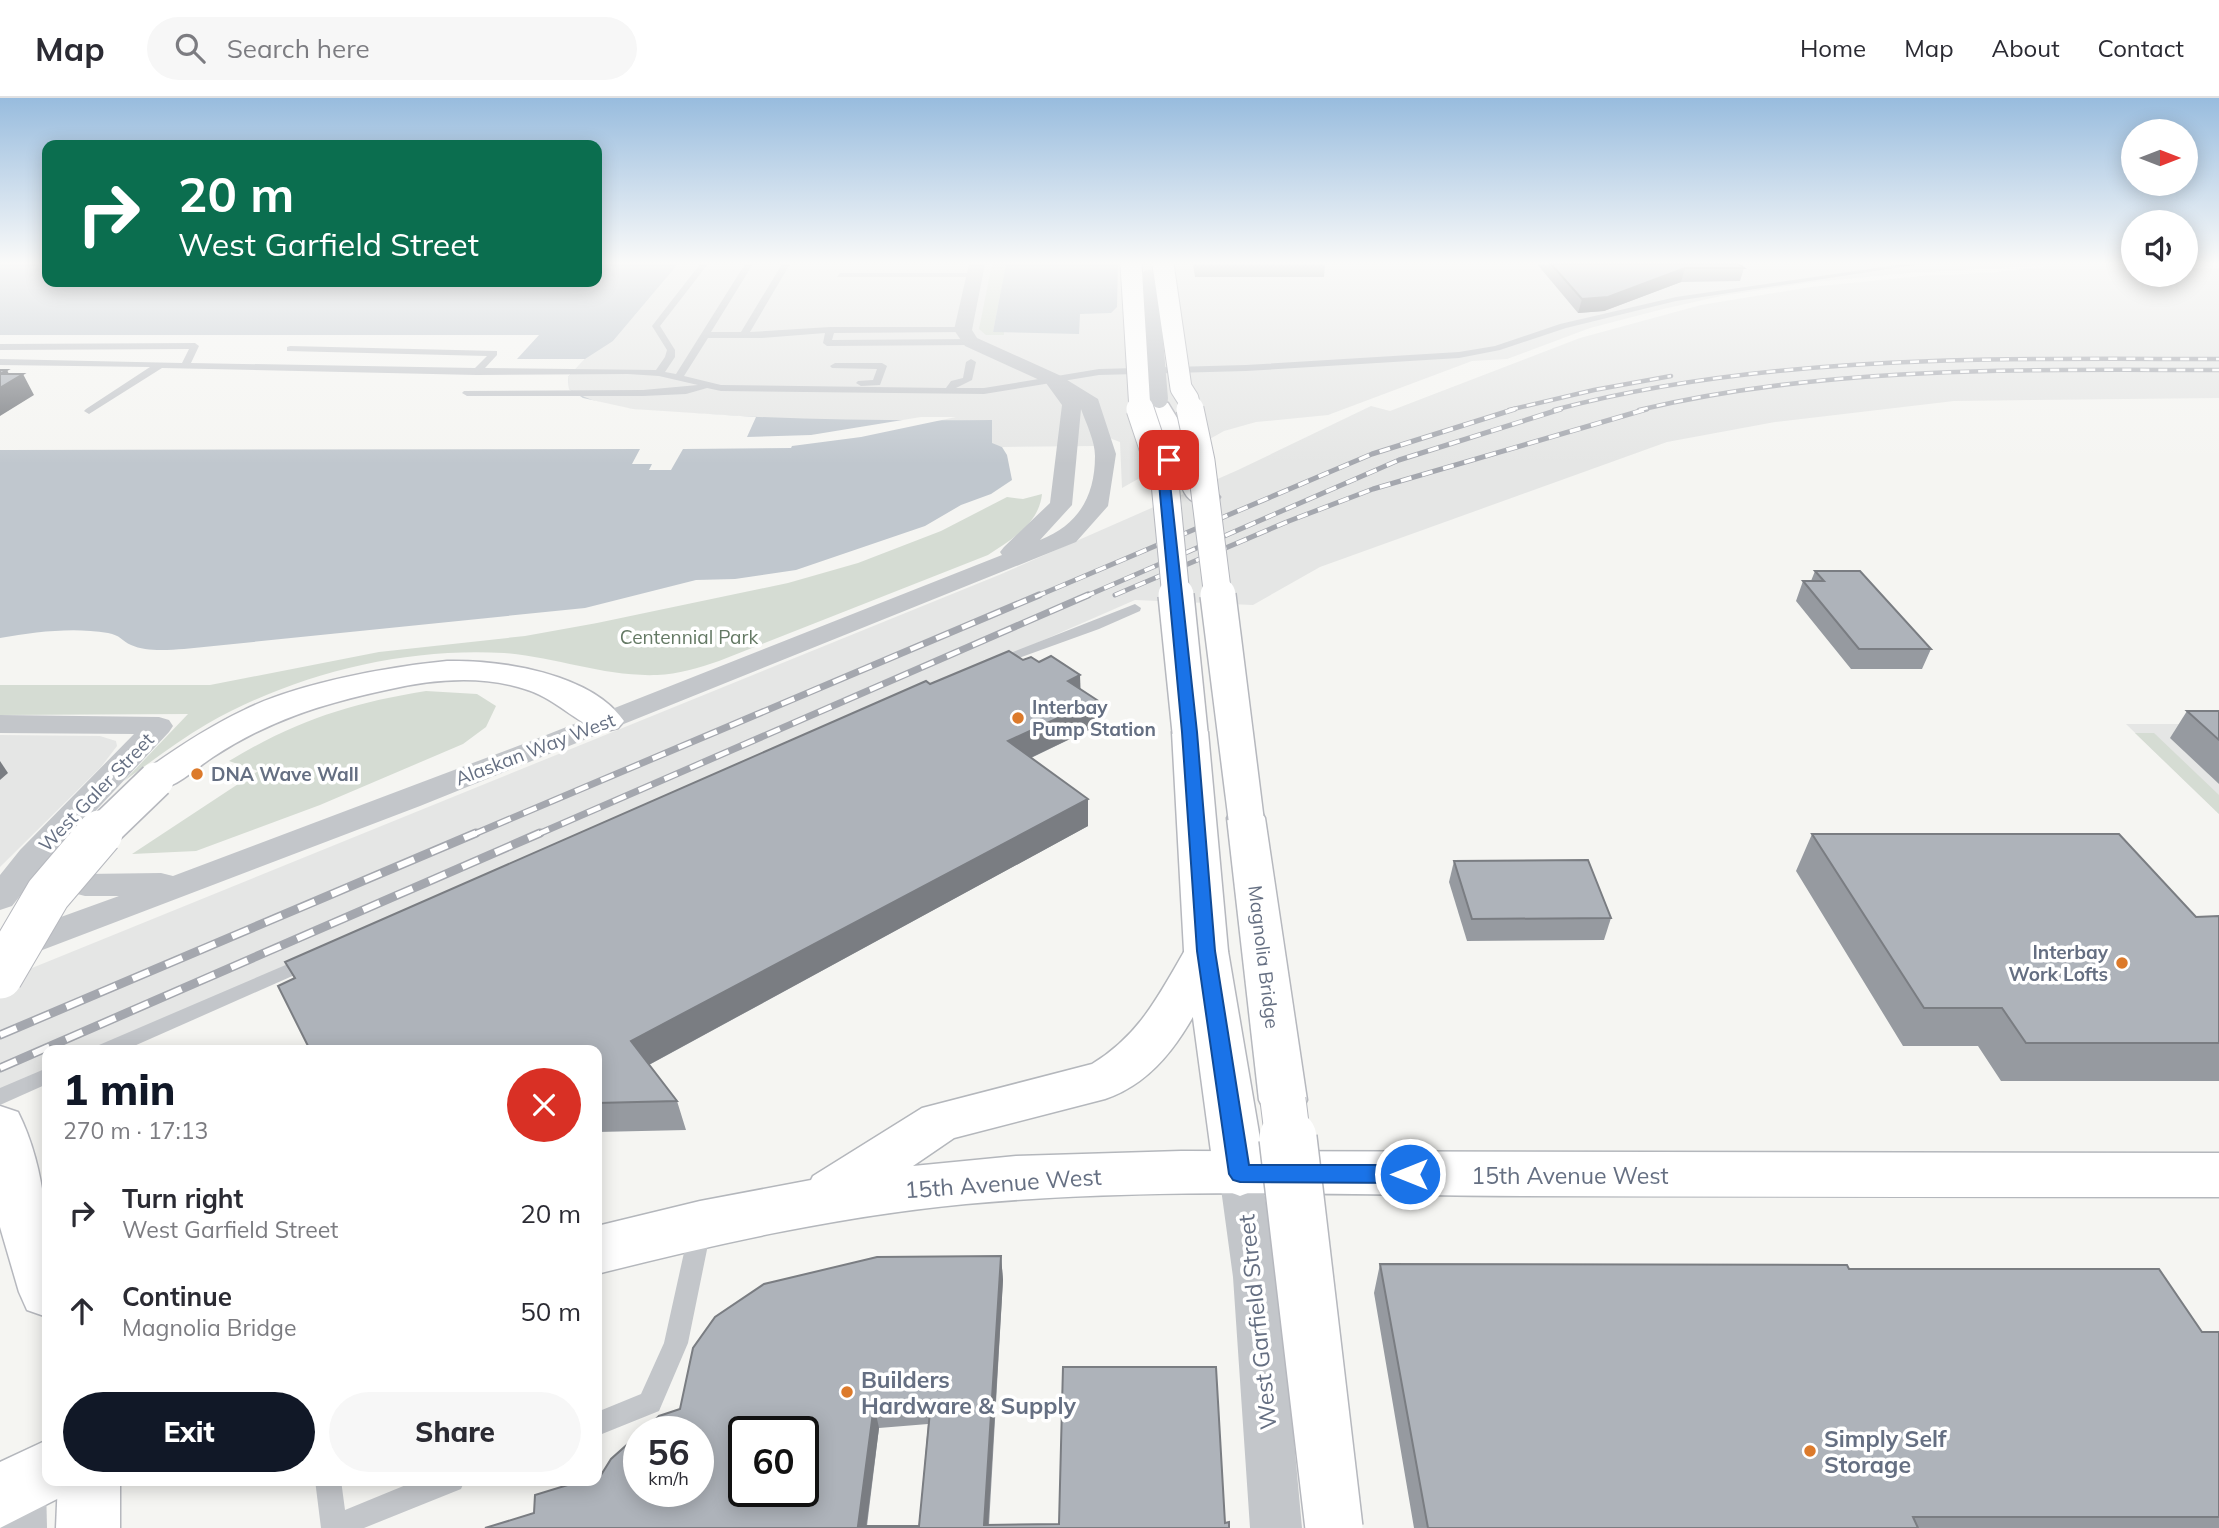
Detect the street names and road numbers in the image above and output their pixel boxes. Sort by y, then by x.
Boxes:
street label: Alaskan Way West [452,707,619,791]
street label: West Galer Street [33,727,159,856]
street label: Magnolia Bridge [1243,884,1285,1030]
street label: 15th Avenue West [1471,1161,1669,1190]
street label: 15th Avenue West [904,1162,1102,1204]
street label: West Garfield Street [1231,1213,1283,1431]

